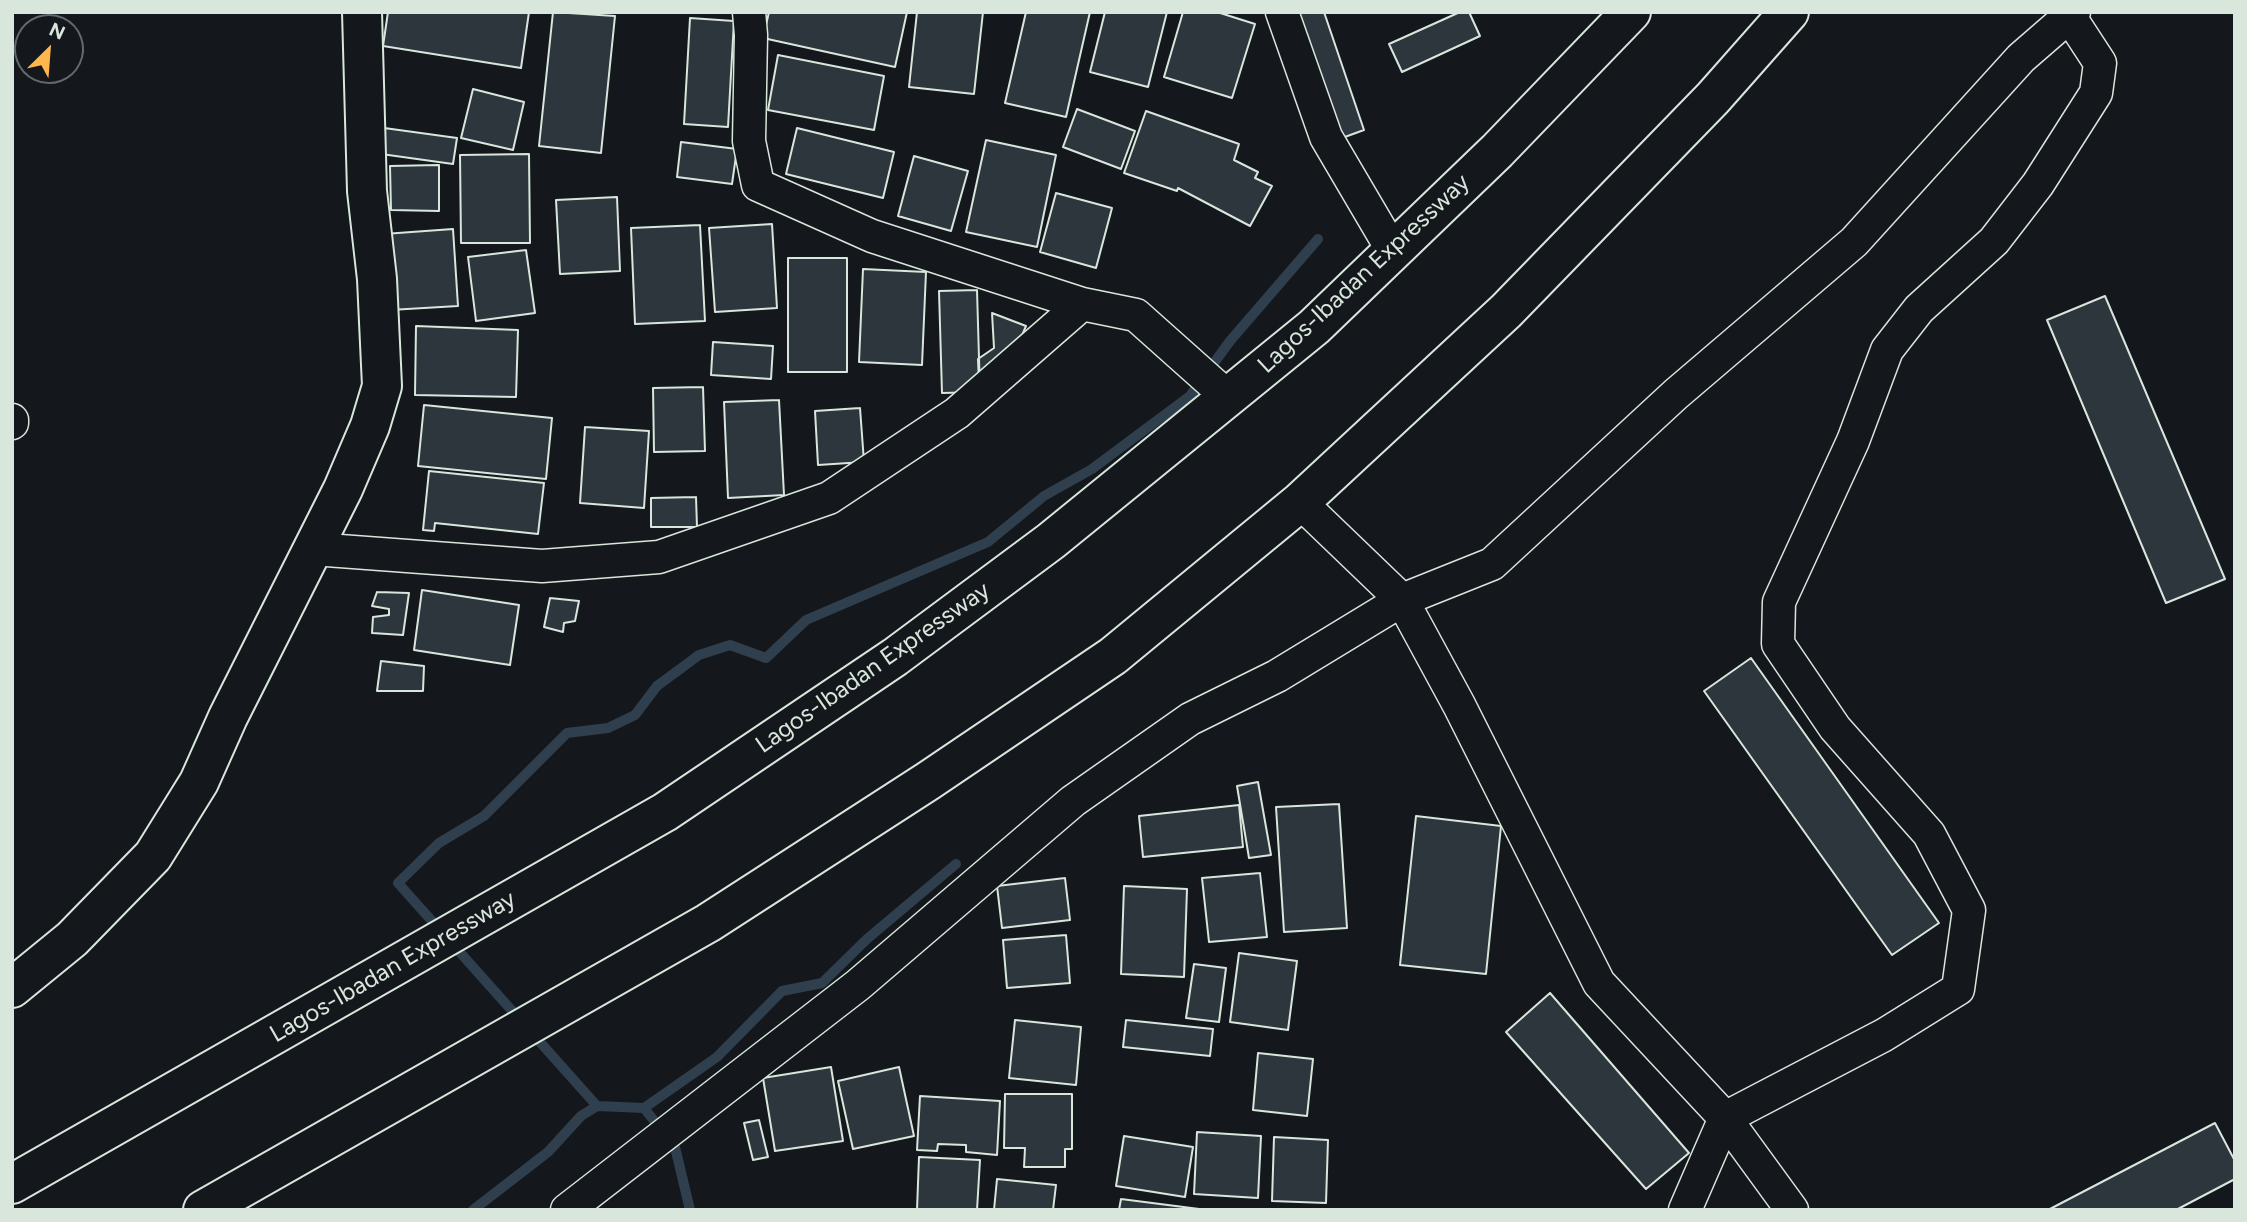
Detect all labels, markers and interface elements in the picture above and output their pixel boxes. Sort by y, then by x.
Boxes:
north arrow [14,14,84,84]
text: N [46,18,69,45]
street label: Lagos-Ibadan Expressway [1252,168,1476,380]
street label: Lagos-Ibadan Expressway [750,576,996,760]
street label: Lagos-Ibadan Expressway [265,885,521,1049]

